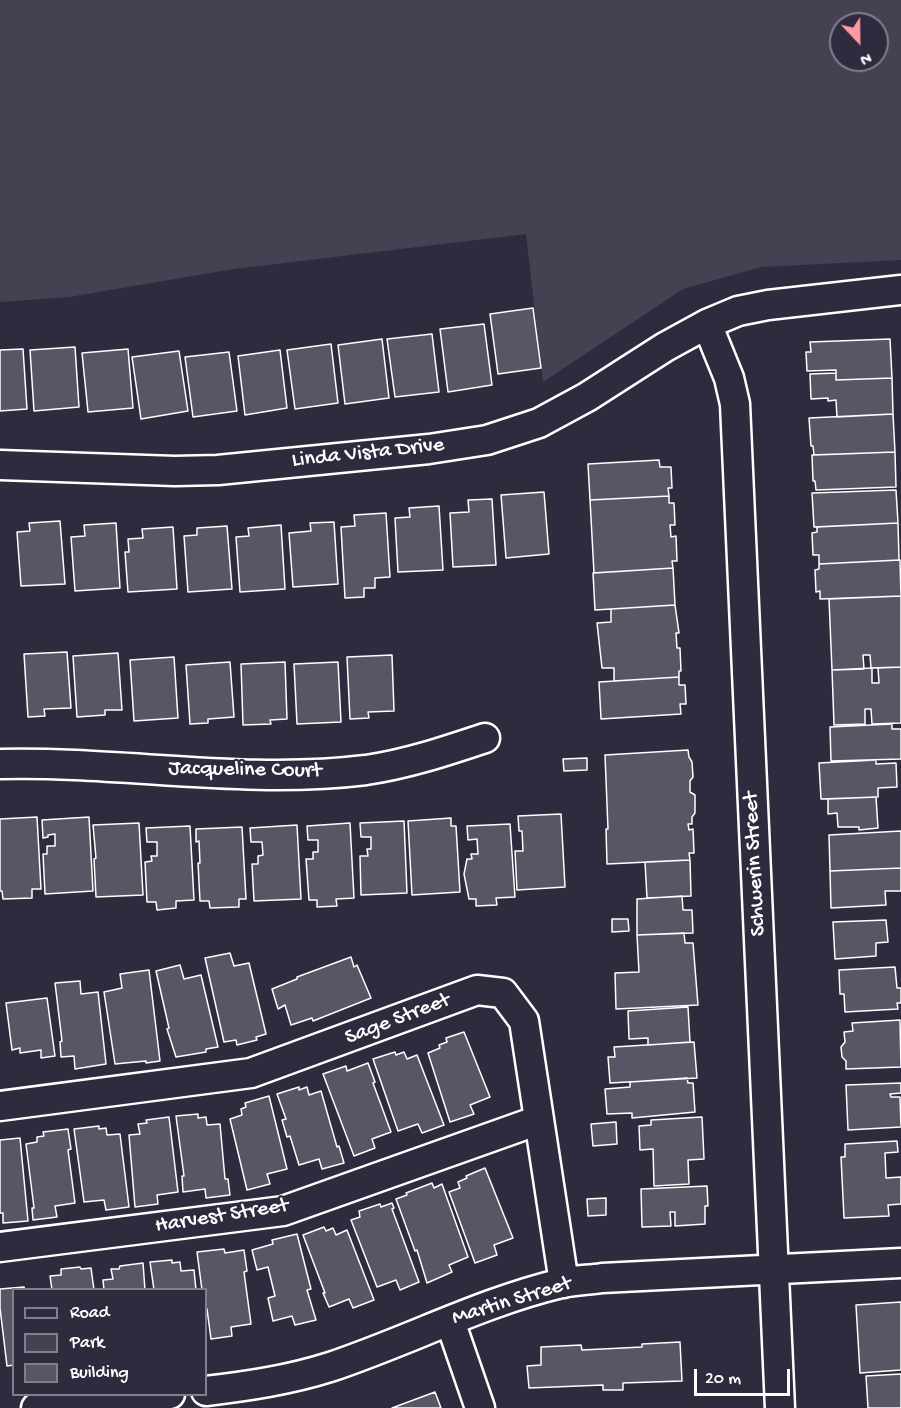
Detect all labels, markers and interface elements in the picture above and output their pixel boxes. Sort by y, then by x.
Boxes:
north arrow [829,12,889,72]
text: N [857,47,874,68]
street label: Linda Vista Drive [291,433,445,475]
street label: Jacqueline Court [168,756,322,786]
street label: Schwerin Street [739,791,773,937]
street label: Sage Street [342,988,454,1052]
street label: Harvest Street [153,1193,291,1241]
street label: Martin Street [449,1271,575,1333]
legend [12,1288,207,1396]
text: Road [70,1303,109,1324]
text: Park [70,1333,104,1354]
scale bar [697,1357,793,1395]
text: Building [70,1363,129,1384]
text: 20 m [705,1369,741,1390]

